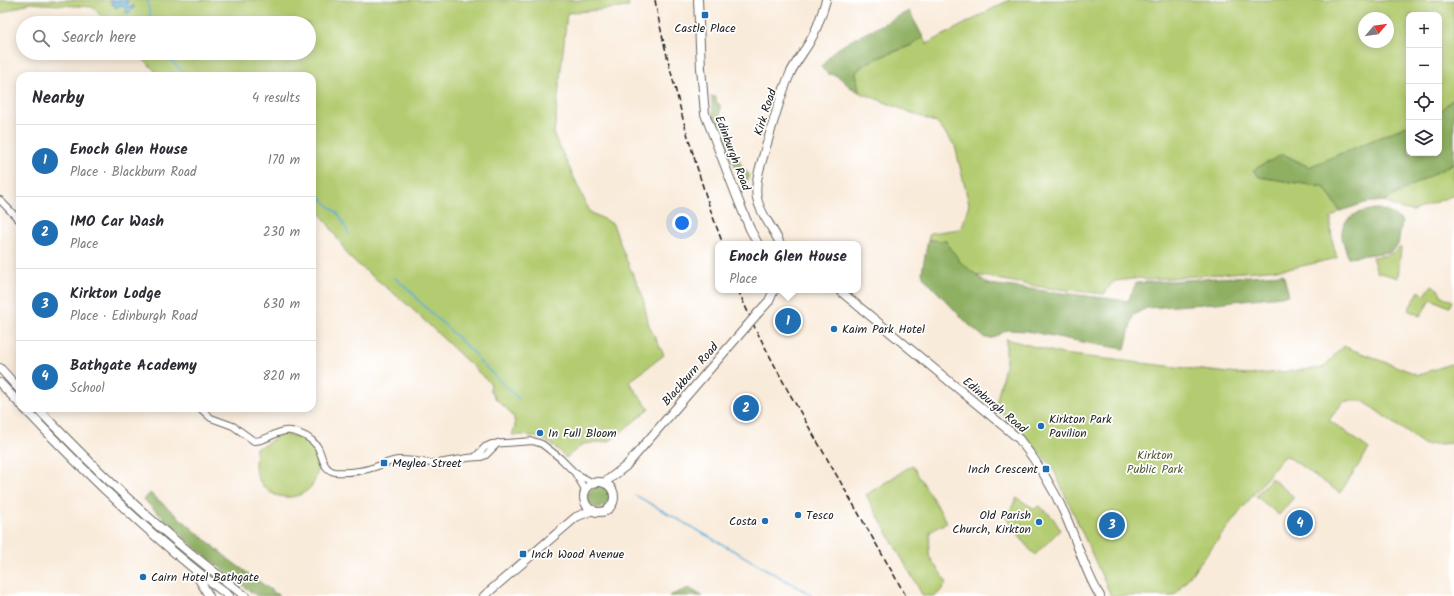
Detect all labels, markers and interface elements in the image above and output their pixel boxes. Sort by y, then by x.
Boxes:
marker: Castle Place [700,10,710,20]
north arrow [1358,12,1394,48]
map controls [1406,12,1442,156]
button: + [1406,12,1442,48]
search box [16,16,316,60]
place label: Castle Place [674,19,736,38]
text: Search here [62,26,136,50]
icon: search [30,27,52,49]
button: − [1406,48,1442,84]
button: locate [1406,84,1442,120]
text: Nearby [32,85,84,112]
street label: Kirk Road [749,85,782,138]
text: 4 results [252,88,300,109]
street label: Edinburgh Road [709,113,756,195]
button: layers [1406,120,1442,156]
text: Enoch Glen House [70,138,188,162]
text: 1 [43,150,47,171]
text: 170 m [268,150,300,171]
text: Place · Blackburn Road [70,162,197,183]
text: IMO Car Wash [70,210,164,234]
your location [672,213,692,233]
text: 2 [41,222,49,243]
text: 230 m [263,222,300,243]
text: Place [70,234,98,255]
popup [715,241,861,293]
text: Enoch Glen House [729,245,847,269]
text: Place [729,269,757,290]
text: Kirkton Lodge [70,282,161,306]
text: 3 [41,294,49,315]
text: 630 m [263,294,300,315]
text: Place · Edinburgh Road [70,306,197,327]
pin: 1 [775,306,801,336]
place label: Kaim Park Hotel [842,320,925,339]
marker: Kaim Park Hotel [829,324,839,334]
street label: Blackburn Road [657,338,724,410]
text: Bathgate Academy [70,354,197,378]
text: 4 [41,366,49,387]
text: 820 m [263,366,300,387]
street label: Edinburgh Road [958,373,1032,439]
text: School [70,378,105,399]
pin: 2 [733,393,759,423]
place label: Kirkton Park Pavilion [1049,410,1112,443]
marker: Kirkton Park Pavilion [1036,421,1046,431]
place label: In Full Bloom [548,424,617,443]
marker: In Full Bloom [535,428,545,438]
park label: Kirkton Public Park [1127,446,1184,479]
place label: Meylea Street [392,454,462,473]
marker: Meylea Street [379,458,389,468]
place label: Inch Crescent [968,460,1038,479]
marker: Inch Crescent [1041,464,1051,474]
place label: Tesco [806,506,834,525]
place label: Old Parish Church, Kirkton [952,506,1031,539]
pin: 4 [1287,508,1313,538]
marker: Tesco [793,510,803,520]
pin: 3 [1099,510,1125,540]
place label: Costa [729,512,757,531]
marker: Costa [760,516,770,526]
marker: Old Parish Church, Kirkton [1034,517,1044,527]
place label: Inch Wood Avenue [531,545,625,564]
marker: Inch Wood Avenue [518,549,528,559]
place label: Cairn Hotel Bathgate [151,568,259,587]
marker: Cairn Hotel Bathgate [138,572,148,582]

